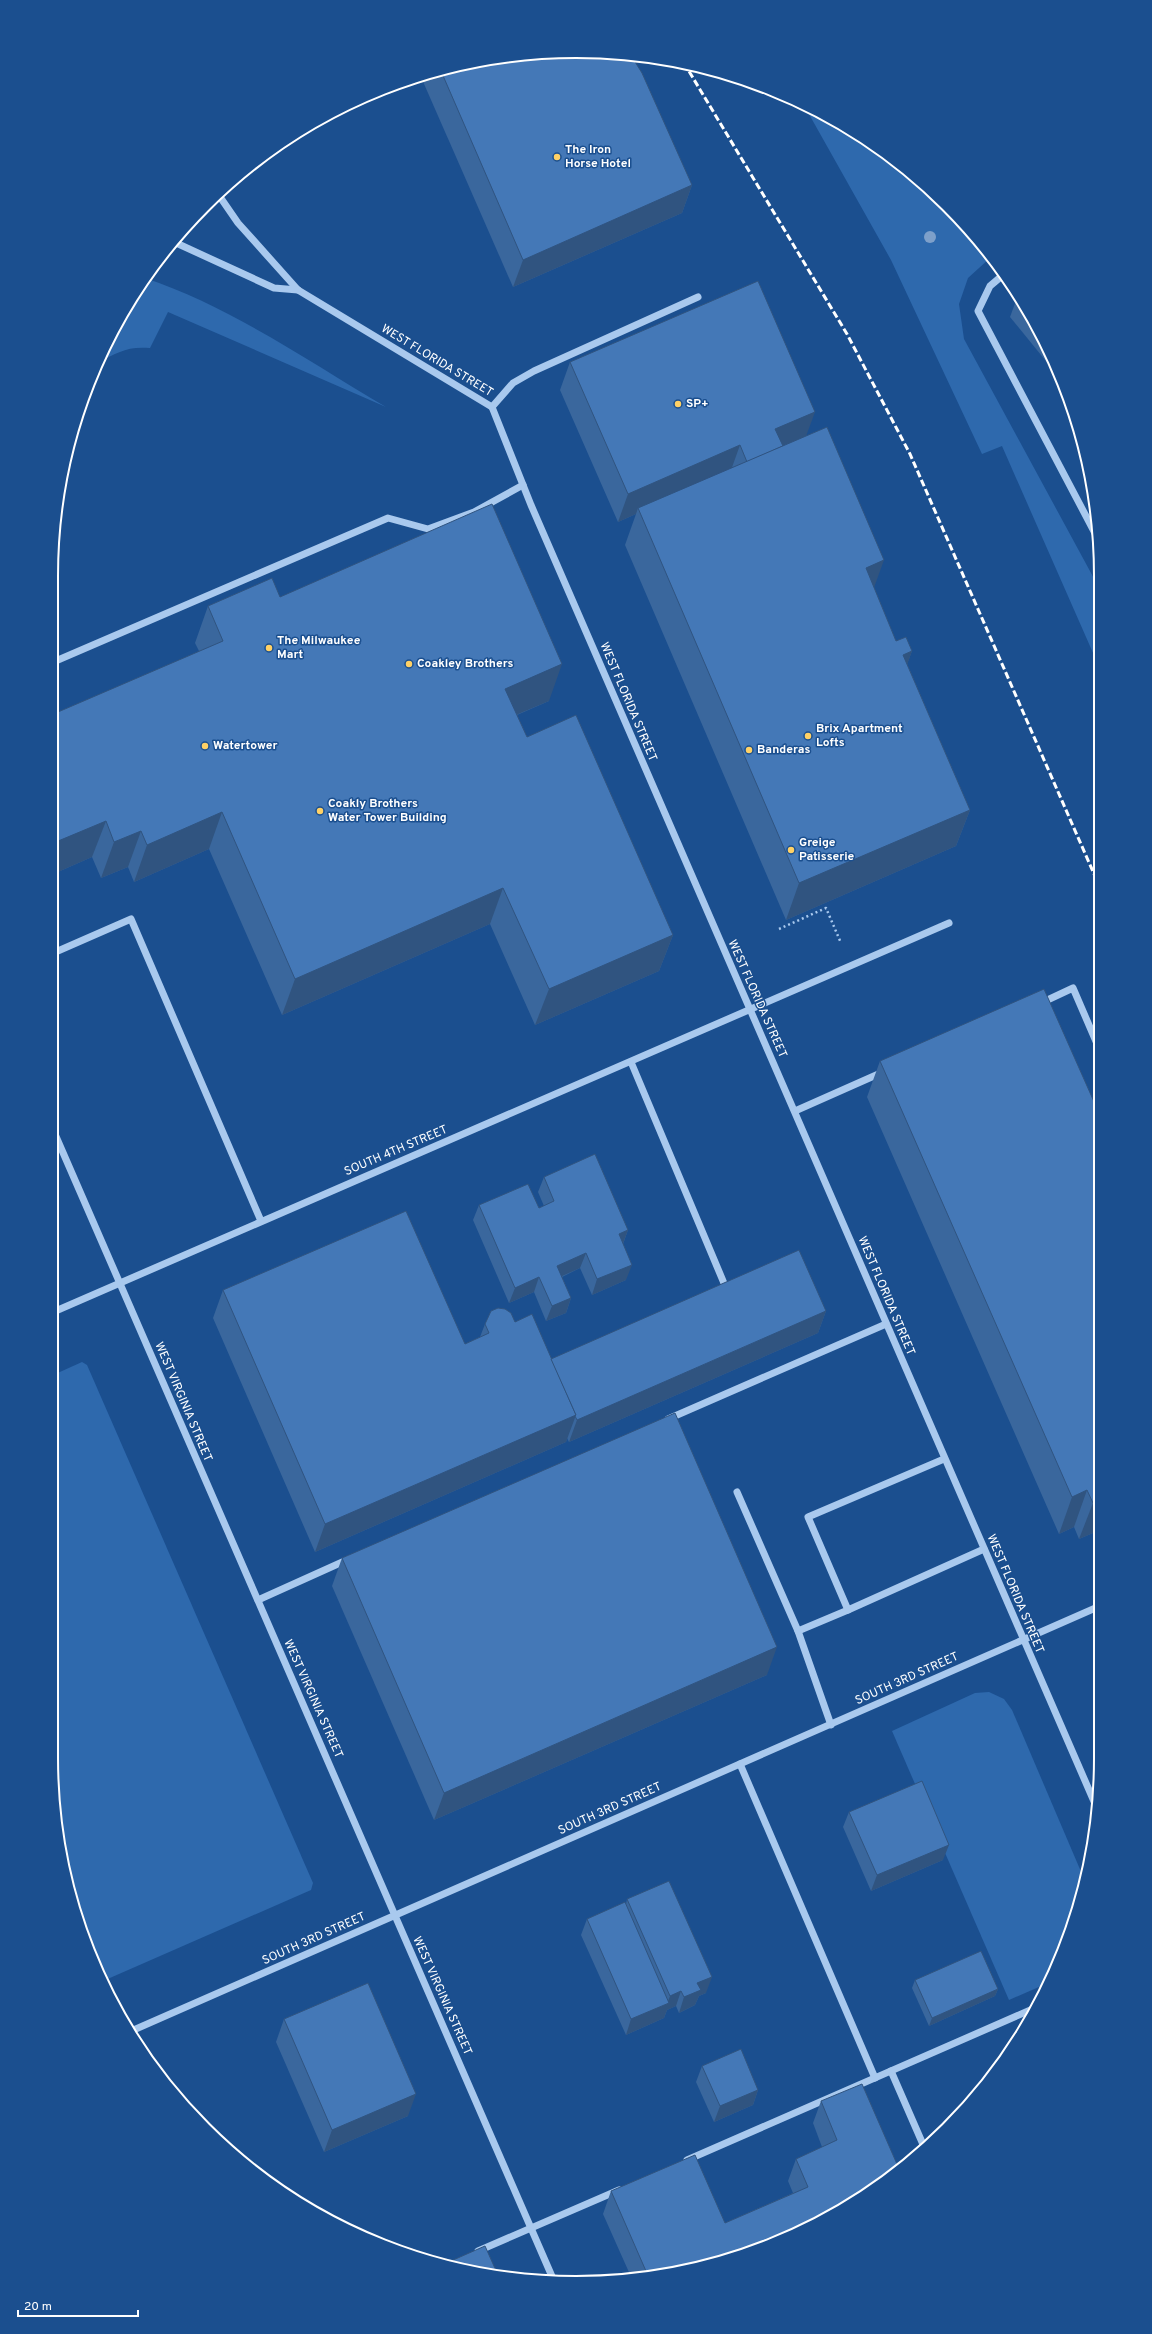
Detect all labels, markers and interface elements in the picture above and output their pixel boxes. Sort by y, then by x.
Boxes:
place label: The Iron Horse Hotel [565,142,631,172]
marker: The Iron Horse Hotel [552,152,562,162]
street label: WEST FLORIDA STREET [378,321,496,401]
place label: SP+ [686,396,709,412]
marker: SP+ [673,399,683,409]
place label: The Milwaukee Mart [277,633,361,663]
street label: WEST FLORIDA STREET [596,640,660,764]
marker: The Milwaukee Mart [264,643,274,653]
place label: Coakley Brothers [417,656,514,672]
marker: Coakley Brothers [404,659,414,669]
place label: Brix Apartment Lofts [816,721,903,751]
marker: Brix Apartment Lofts [803,731,813,741]
place label: Watertower [213,738,278,754]
marker: Watertower [200,741,210,751]
place label: Banderas [757,742,810,758]
marker: Banderas [744,745,754,755]
place label: Coakly Brothers Water Tower Building [328,796,447,826]
marker: Coakly Brothers Water Tower Building [315,806,325,816]
place label: Greige Patisserie [799,835,855,865]
marker: Greige Patisserie [786,845,796,855]
street label: WEST FLORIDA STREET [724,937,790,1061]
street label: SOUTH 4TH STREET [342,1122,450,1180]
street label: WEST FLORIDA STREET [854,1234,918,1358]
street label: WEST VIRGINIA STREET [150,1340,216,1464]
street label: WEST FLORIDA STREET [983,1532,1047,1656]
street label: WEST VIRGINIA STREET [280,1637,346,1761]
street label: SOUTH 3RD STREET [853,1649,961,1709]
street label: SOUTH 3RD STREET [556,1779,664,1839]
street label: SOUTH 3RD STREET [260,1909,368,1969]
street label: WEST VIRGINIA STREET [409,1934,475,2058]
scale bar [18,2292,138,2318]
text: 20 m [24,2299,52,2315]

